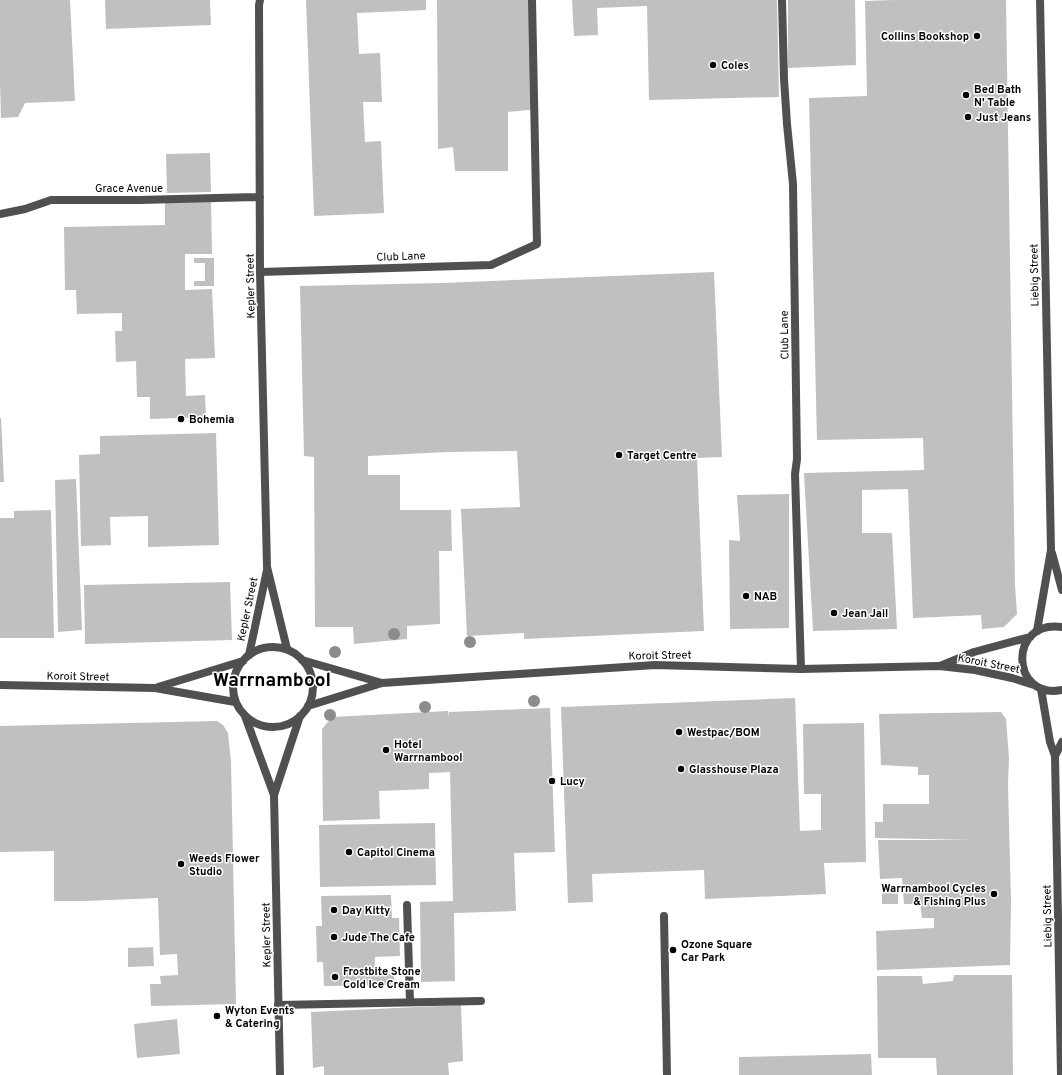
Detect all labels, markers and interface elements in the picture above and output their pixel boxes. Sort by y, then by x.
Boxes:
place label: Collins Bookshop [881,30,969,44]
marker: Collins Bookshop [972,31,982,41]
place label: Coles [721,59,749,73]
marker: Coles [708,60,718,70]
place label: Bed Bath N' Table [974,83,1021,110]
marker: Bed Bath N' Table [961,90,971,100]
place label: Just Jeans [976,111,1031,125]
marker: Just Jeans [963,112,973,122]
street label: Grace Avenue [95,182,163,196]
street label: Liebig Street [1027,243,1043,307]
street label: Club Lane [376,249,426,265]
street label: Kepler Street [243,253,259,319]
street label: Club Lane [778,310,792,360]
place label: Bohemia [189,413,235,427]
marker: Bohemia [176,414,186,424]
place label: Target Centre [627,449,697,463]
marker: Target Centre [614,450,624,460]
street label: Kepler Street [234,576,262,643]
place label: NAB [754,590,777,604]
marker: NAB [741,591,751,601]
place label: Jean Jail [842,607,888,621]
marker: Jean Jail [829,608,839,618]
street label: Koroit Street [628,648,692,664]
street label: Koroit Street [957,651,1021,677]
street label: Koroit Street [46,669,110,685]
district label: Warrnambool [213,669,331,693]
place label: Westpac/BOM [687,726,760,740]
marker: Westpac/BOM [674,727,684,737]
place label: Hotel Warrnambool [394,738,462,765]
marker: Hotel Warrnambool [381,745,391,755]
place label: Glasshouse Plaza [689,763,779,777]
marker: Glasshouse Plaza [676,764,686,774]
place label: Lucy [560,775,585,789]
marker: Lucy [547,776,557,786]
place label: Capitol Cinema [357,846,435,860]
marker: Capitol Cinema [344,847,354,857]
place label: Weeds Flower Studio [189,852,260,879]
marker: Weeds Flower Studio [176,859,186,869]
place label: Warrnambool Cycles & Fishing Plus [881,882,986,909]
street label: Liebig Street [1040,884,1056,948]
marker: Warrnambool Cycles & Fishing Plus [989,889,999,899]
street label: Kepler Street [259,902,275,968]
place label: Day Kitty [342,904,390,918]
marker: Day Kitty [329,905,339,915]
place label: Jude The Cafe [342,931,415,945]
marker: Jude The Cafe [329,932,339,942]
place label: Ozone Square Car Park [681,938,752,965]
marker: Ozone Square Car Park [668,945,678,955]
place label: Frostbite Stone Cold Ice Cream [343,965,421,992]
marker: Frostbite Stone Cold Ice Cream [330,972,340,982]
place label: Wyton Events & Catering [225,1004,294,1031]
marker: Wyton Events & Catering [212,1011,222,1021]

